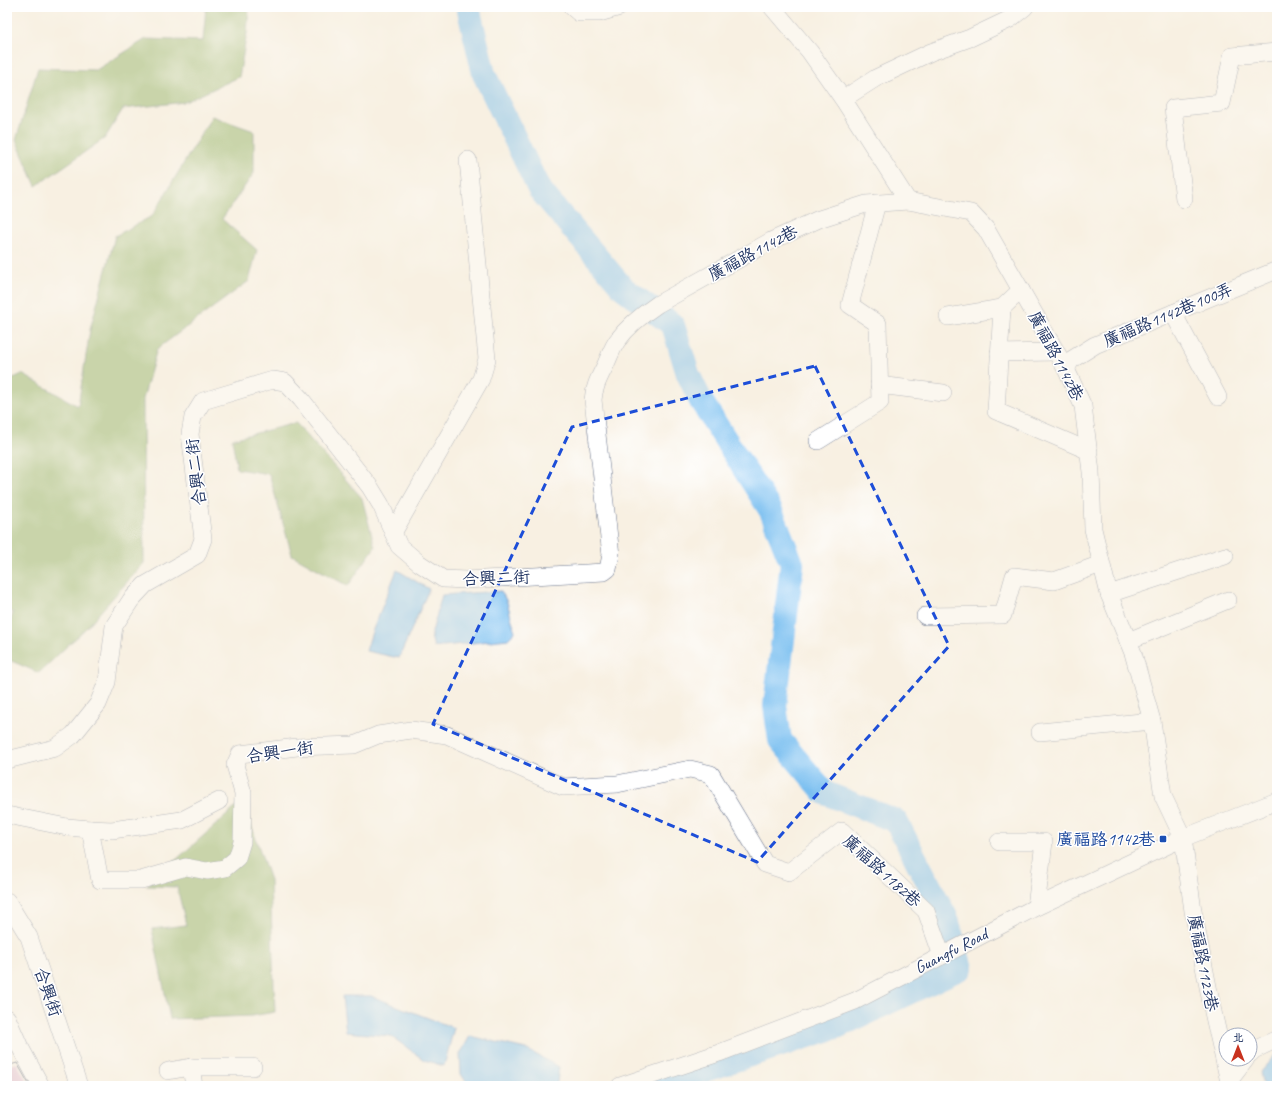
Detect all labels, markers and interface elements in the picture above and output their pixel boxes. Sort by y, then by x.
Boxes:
street label: 廣福路1142巷 [705,220,802,285]
street label: 廣福路1142巷100弄 [1100,278,1236,352]
street label: 廣福路1142巷 [1024,308,1089,405]
street label: 合興二街 [181,437,211,507]
street label: 合興二街 [462,566,530,590]
street label: 合興一街 [245,737,315,767]
place label: 廣福路1142巷 [1056,829,1156,850]
street label: 廣福路1182巷 [838,830,926,912]
marker: 廣福路1142巷 [1158,834,1168,844]
street label: 廣福路1123巷 [1183,913,1223,1014]
street label: Guangfu Road [911,923,993,978]
street label: 合興街 [30,964,66,1020]
north arrow [1218,1027,1258,1067]
text: 北 [1233,1030,1244,1044]

